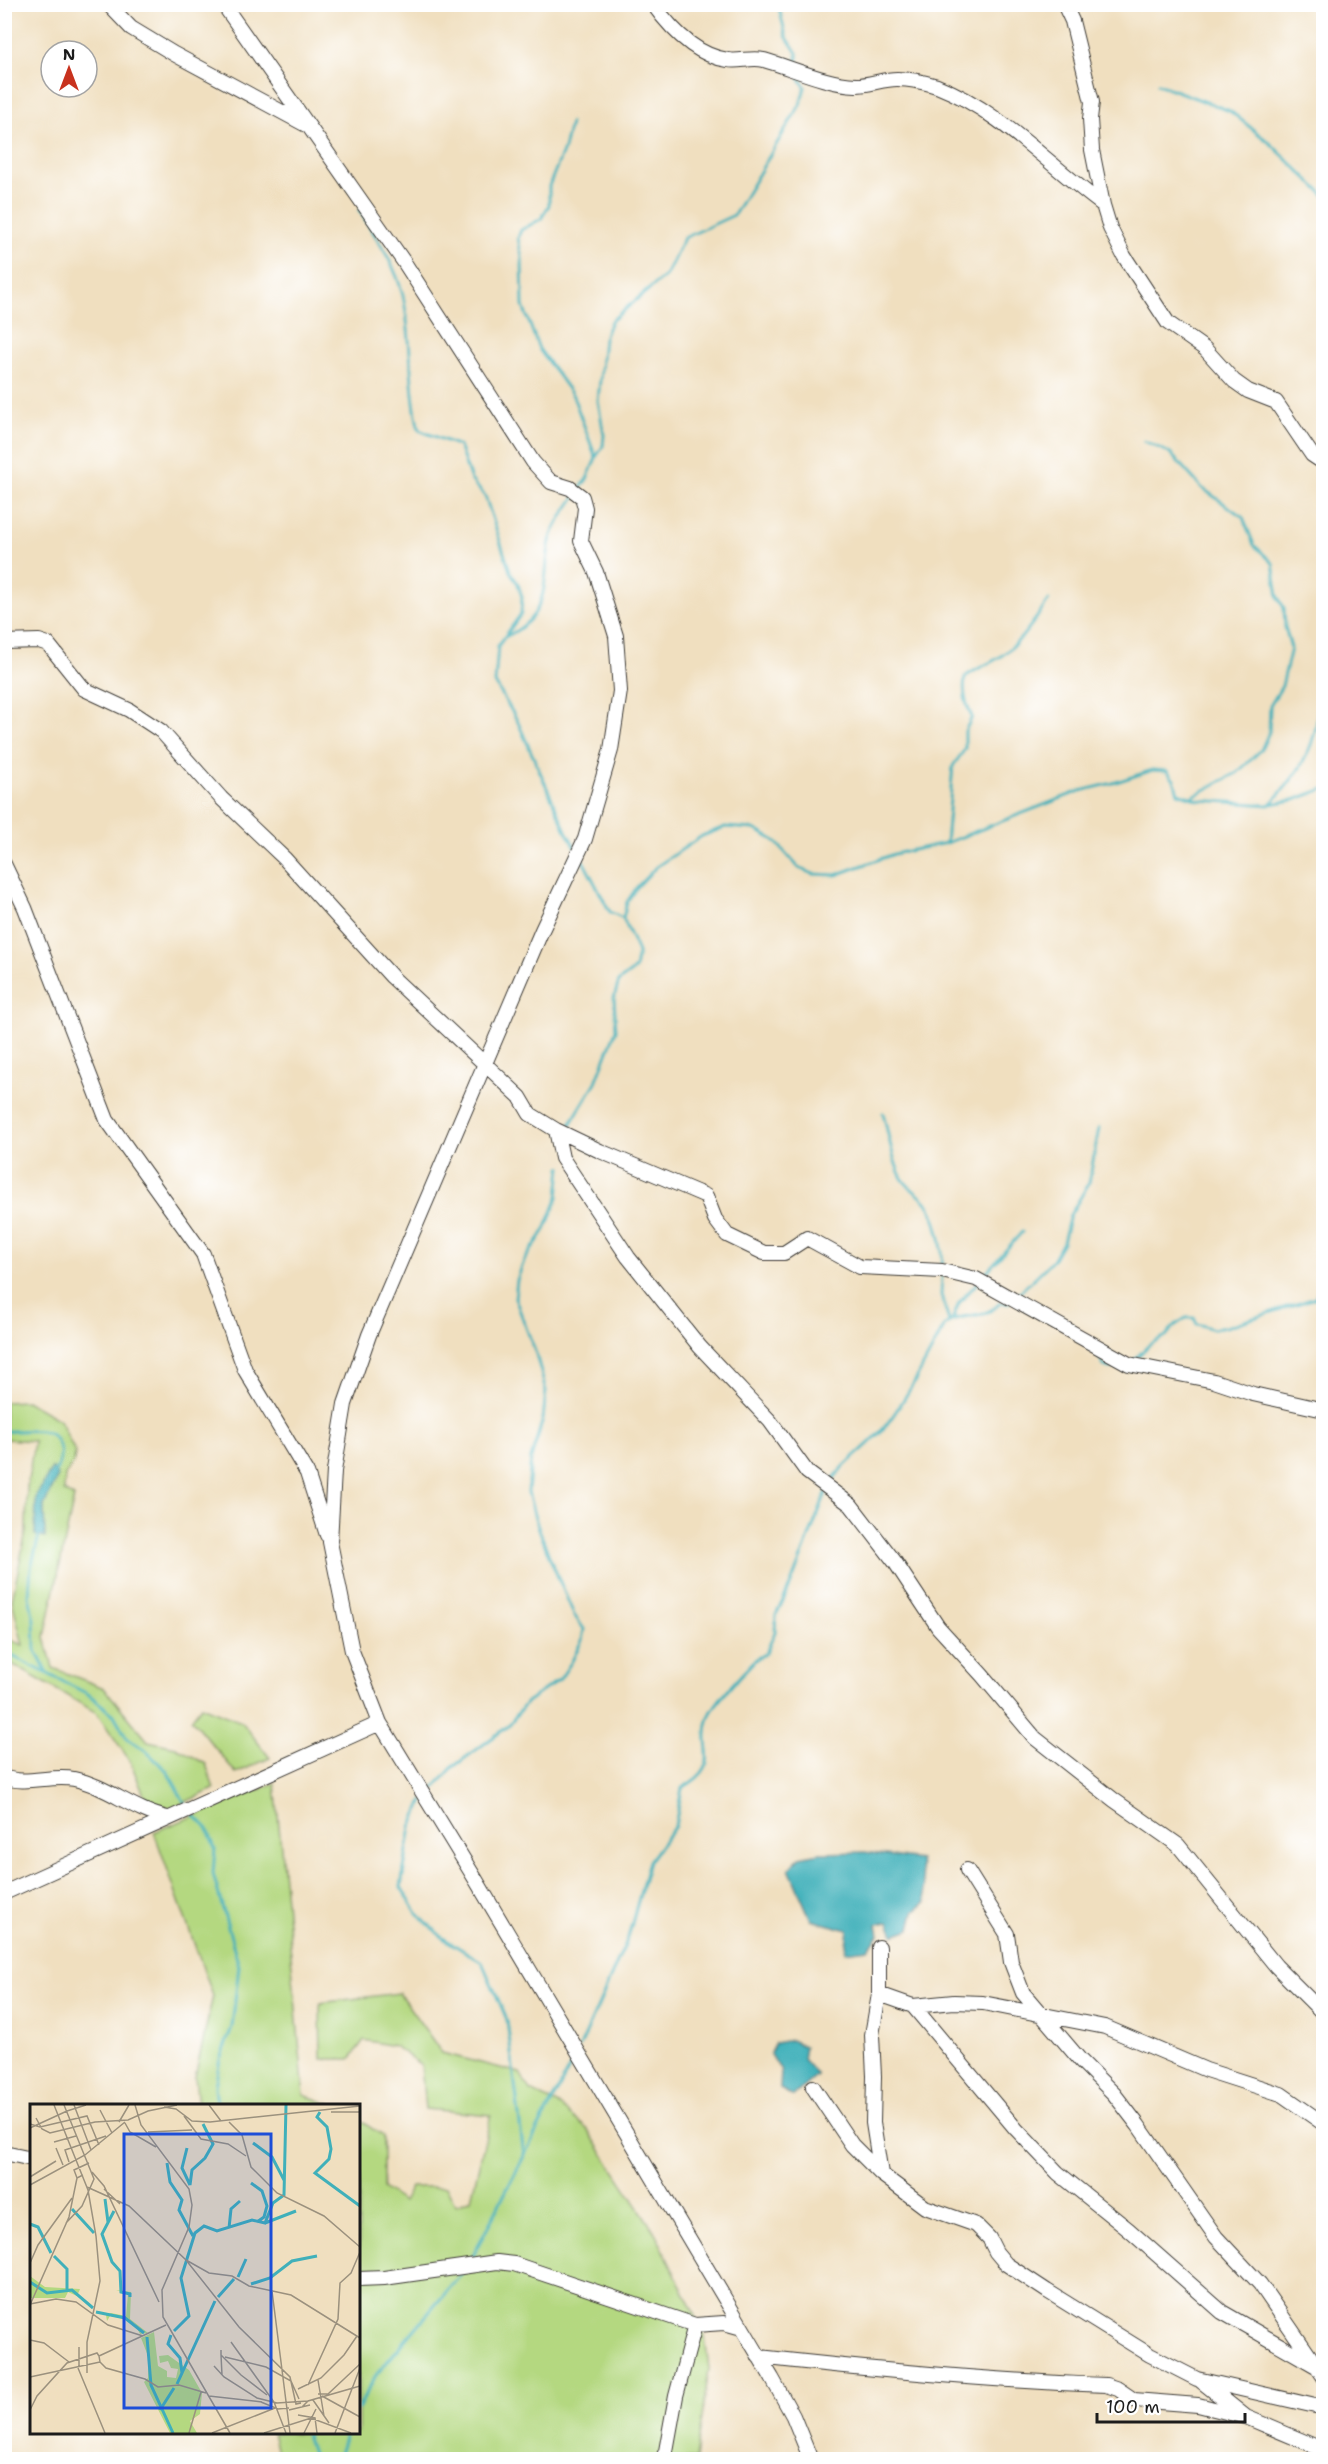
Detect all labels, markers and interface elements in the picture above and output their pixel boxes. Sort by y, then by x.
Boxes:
north arrow [39,39,99,99]
text: N [63,44,75,65]
inset map [30,2104,360,2434]
scale bar [1097,2386,1246,2424]
text: 100 m [1106,2395,1160,2419]

